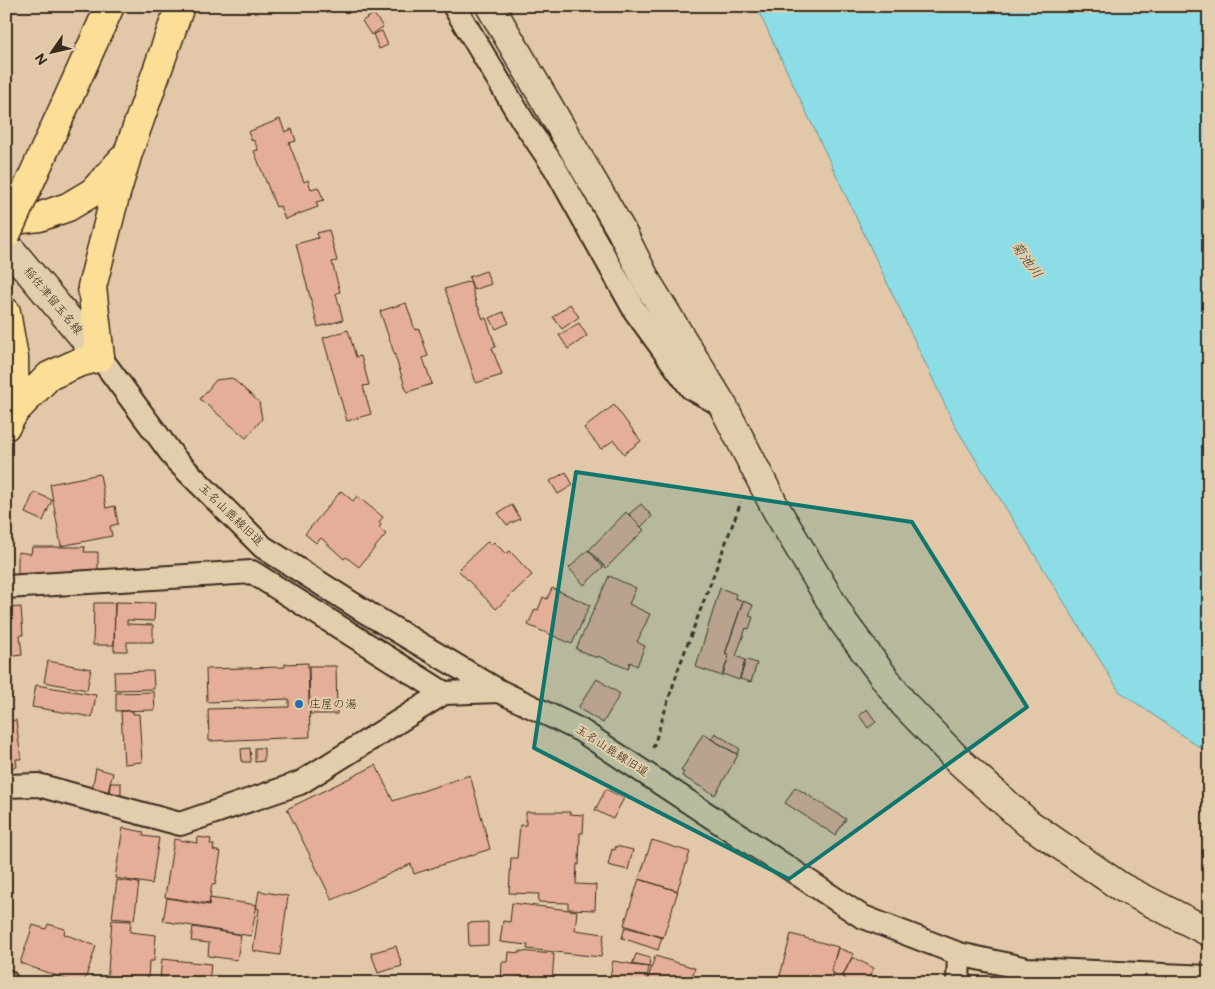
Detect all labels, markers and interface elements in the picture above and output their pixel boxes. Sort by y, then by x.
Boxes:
north arrow [28,28,78,78]
text: N [32,50,52,68]
water label: 菊池川 [1008,238,1046,282]
street label: 稲佐津留玉名線 [20,264,86,338]
street label: 玉名山鹿線旧道 [196,480,266,550]
place label: 庄屋の湯 [309,697,357,712]
marker: 庄屋の湯 [293,698,305,710]
street label: 玉名山鹿線旧道 [573,722,651,780]

